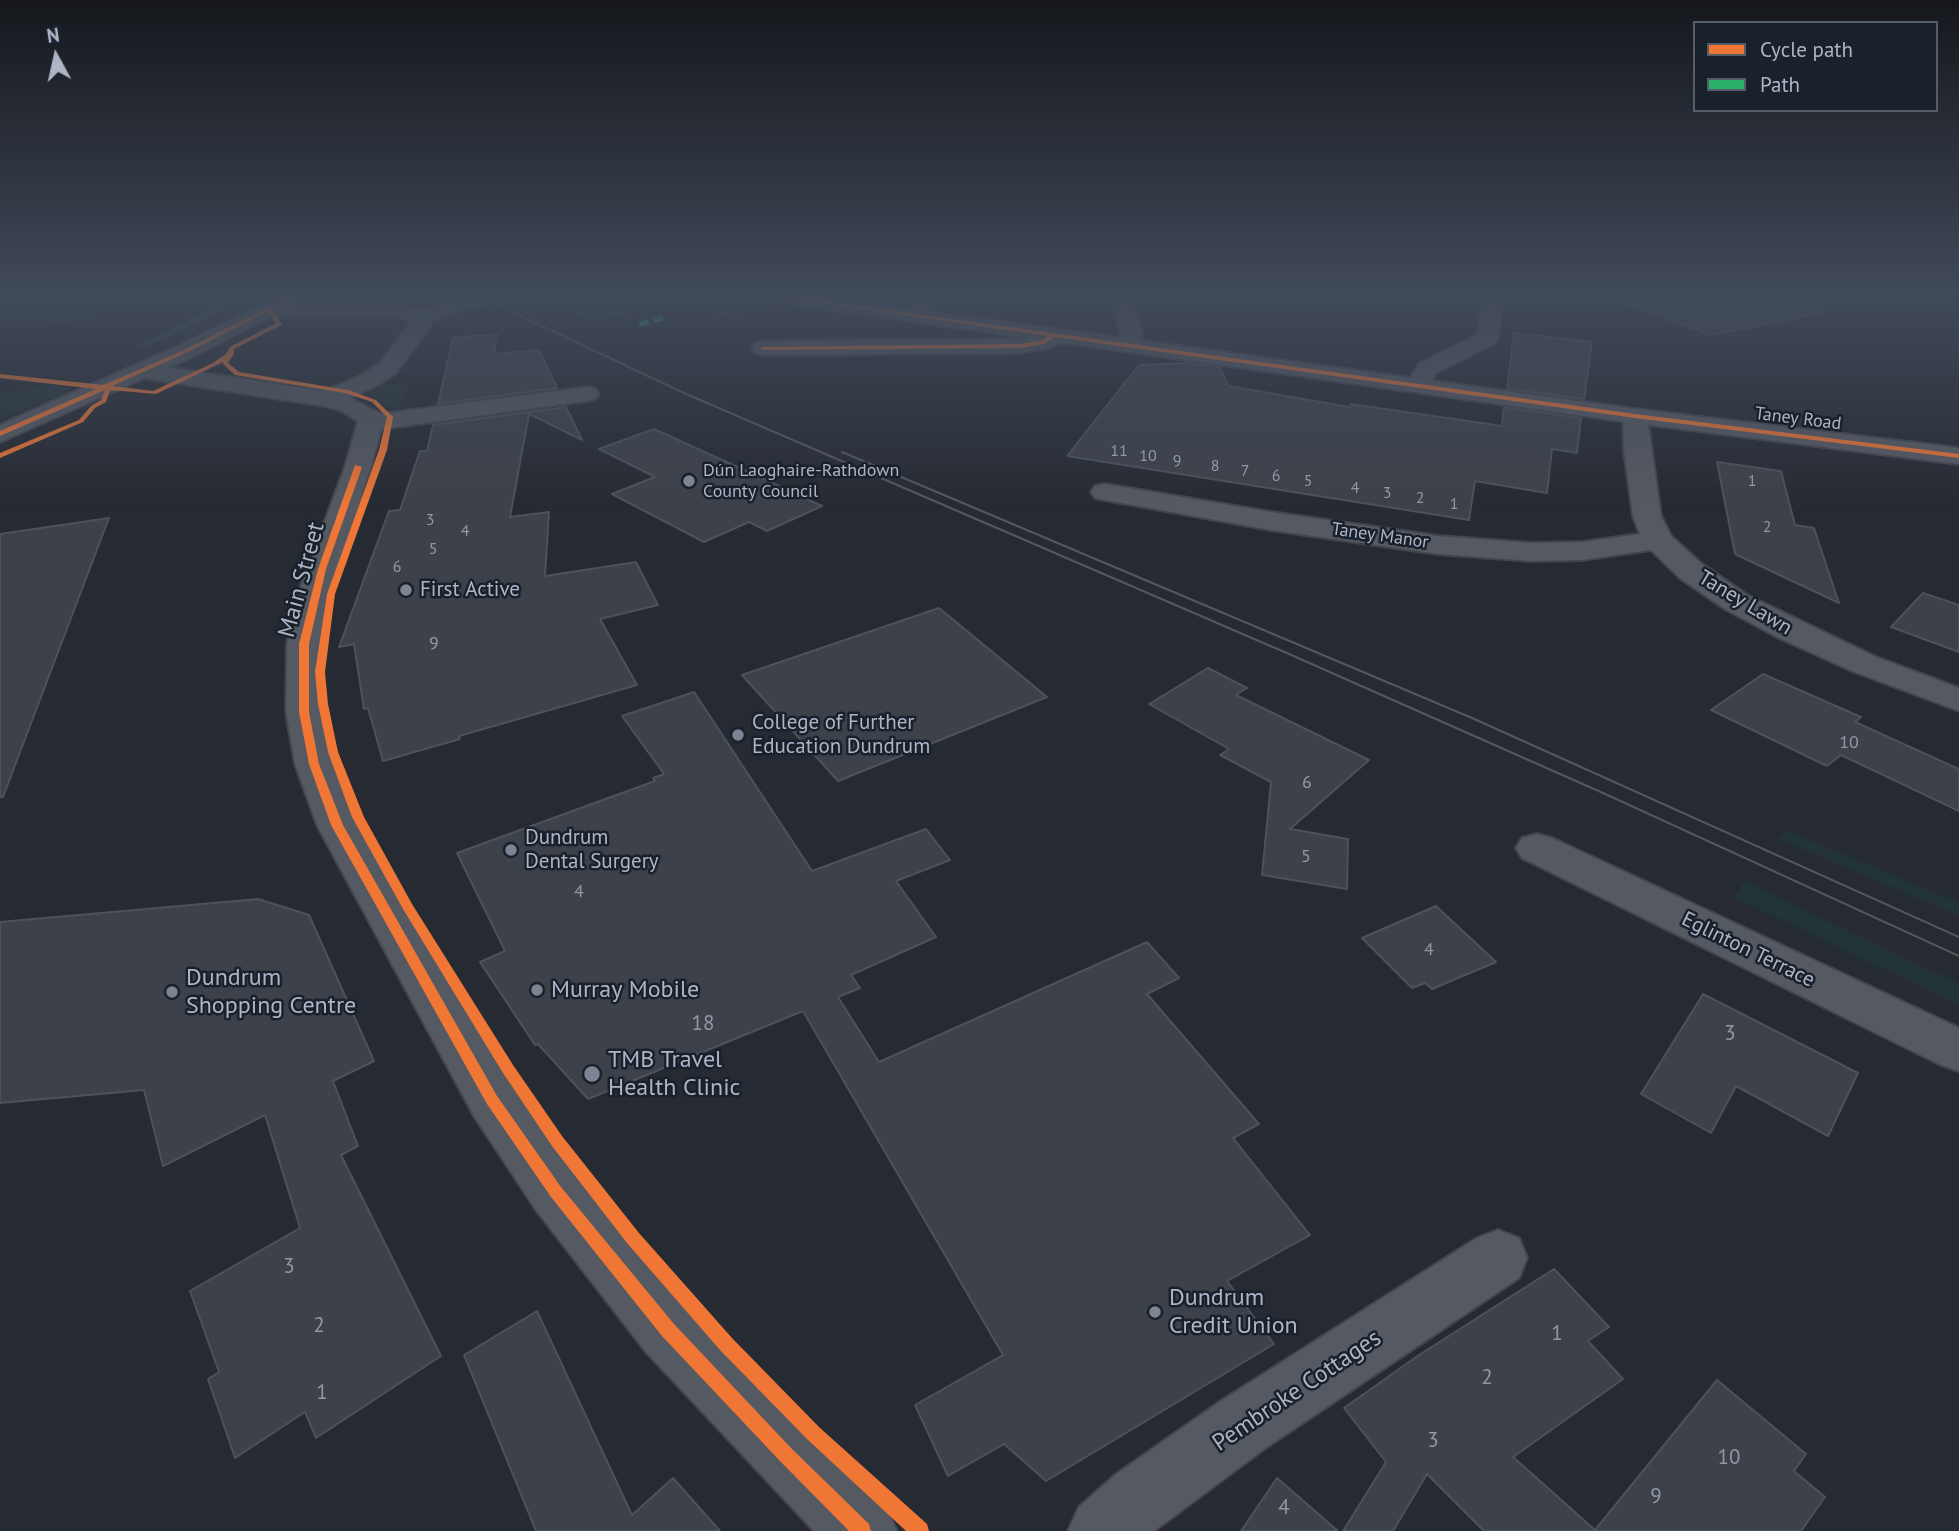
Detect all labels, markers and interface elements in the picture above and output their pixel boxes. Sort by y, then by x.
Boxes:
north arrow [21,21,91,91]
legend [1693,21,1938,112]
text: N [45,22,61,48]
text: Cycle path [1760,36,1853,63]
text: Path [1760,71,1800,98]
street label: Taney Road [1754,403,1842,435]
house number: 11 [1110,441,1128,461]
house number: 10 [1139,446,1157,466]
house number: 9 [1173,451,1181,471]
house number: 8 [1211,456,1219,476]
place label: Dún Laoghaire-Rathdown County Council [703,460,899,503]
house number: 7 [1241,461,1249,481]
house number: 6 [1272,466,1280,486]
house number: 5 [1304,471,1312,491]
house number: 1 [1748,471,1756,491]
marker: Dún Laoghaire-Rathdown County Council [681,473,697,489]
house number: 4 [1351,478,1359,498]
house number: 3 [1383,483,1391,503]
house number: 2 [1416,488,1424,508]
house number: 1 [1450,494,1458,514]
house number: 3 [426,510,434,530]
house number: 2 [1763,517,1771,537]
street label: Main Street [273,519,331,641]
street label: Taney Manor [1330,519,1430,553]
house number: 4 [461,521,469,541]
house number: 5 [429,539,437,559]
house number: 6 [393,557,401,577]
street label: Taney Lawn [1694,565,1796,641]
place label: First Active [420,577,520,603]
marker: First Active [398,582,414,598]
house number: 9 [429,633,439,655]
place label: College of Further Education Dundrum [752,710,930,760]
marker: College of Further Education Dundrum [730,727,746,743]
house number: 10 [1839,732,1859,754]
house number: 6 [1302,772,1312,794]
place label: Dundrum Dental Surgery [525,825,659,875]
marker: Dundrum Dental Surgery [503,842,519,858]
house number: 5 [1301,846,1311,868]
house number: 4 [574,881,584,903]
street label: Eglinton Terrace [1677,907,1819,993]
house number: 4 [1424,939,1434,961]
place label: Dundrum Shopping Centre [186,964,356,1020]
place label: Murray Mobile [551,976,699,1004]
marker: Murray Mobile [529,982,545,998]
marker: Dundrum Shopping Centre [164,984,180,1000]
house number: 18 [692,1011,714,1037]
house number: 3 [1724,1021,1736,1047]
place label: TMB Travel Health Clinic [608,1046,740,1102]
marker: TMB Travel Health Clinic [582,1064,602,1084]
house number: 3 [283,1254,295,1280]
place label: Dundrum Credit Union [1169,1284,1298,1340]
marker: Dundrum Credit Union [1147,1304,1163,1320]
house number: 2 [313,1313,325,1339]
house number: 1 [1551,1321,1563,1347]
street label: Pembroke Cottages [1207,1324,1387,1458]
house number: 2 [1481,1365,1493,1391]
house number: 1 [316,1380,328,1406]
house number: 3 [1427,1428,1439,1454]
house number: 10 [1718,1445,1740,1471]
house number: 9 [1650,1484,1662,1510]
house number: 4 [1278,1495,1290,1521]

